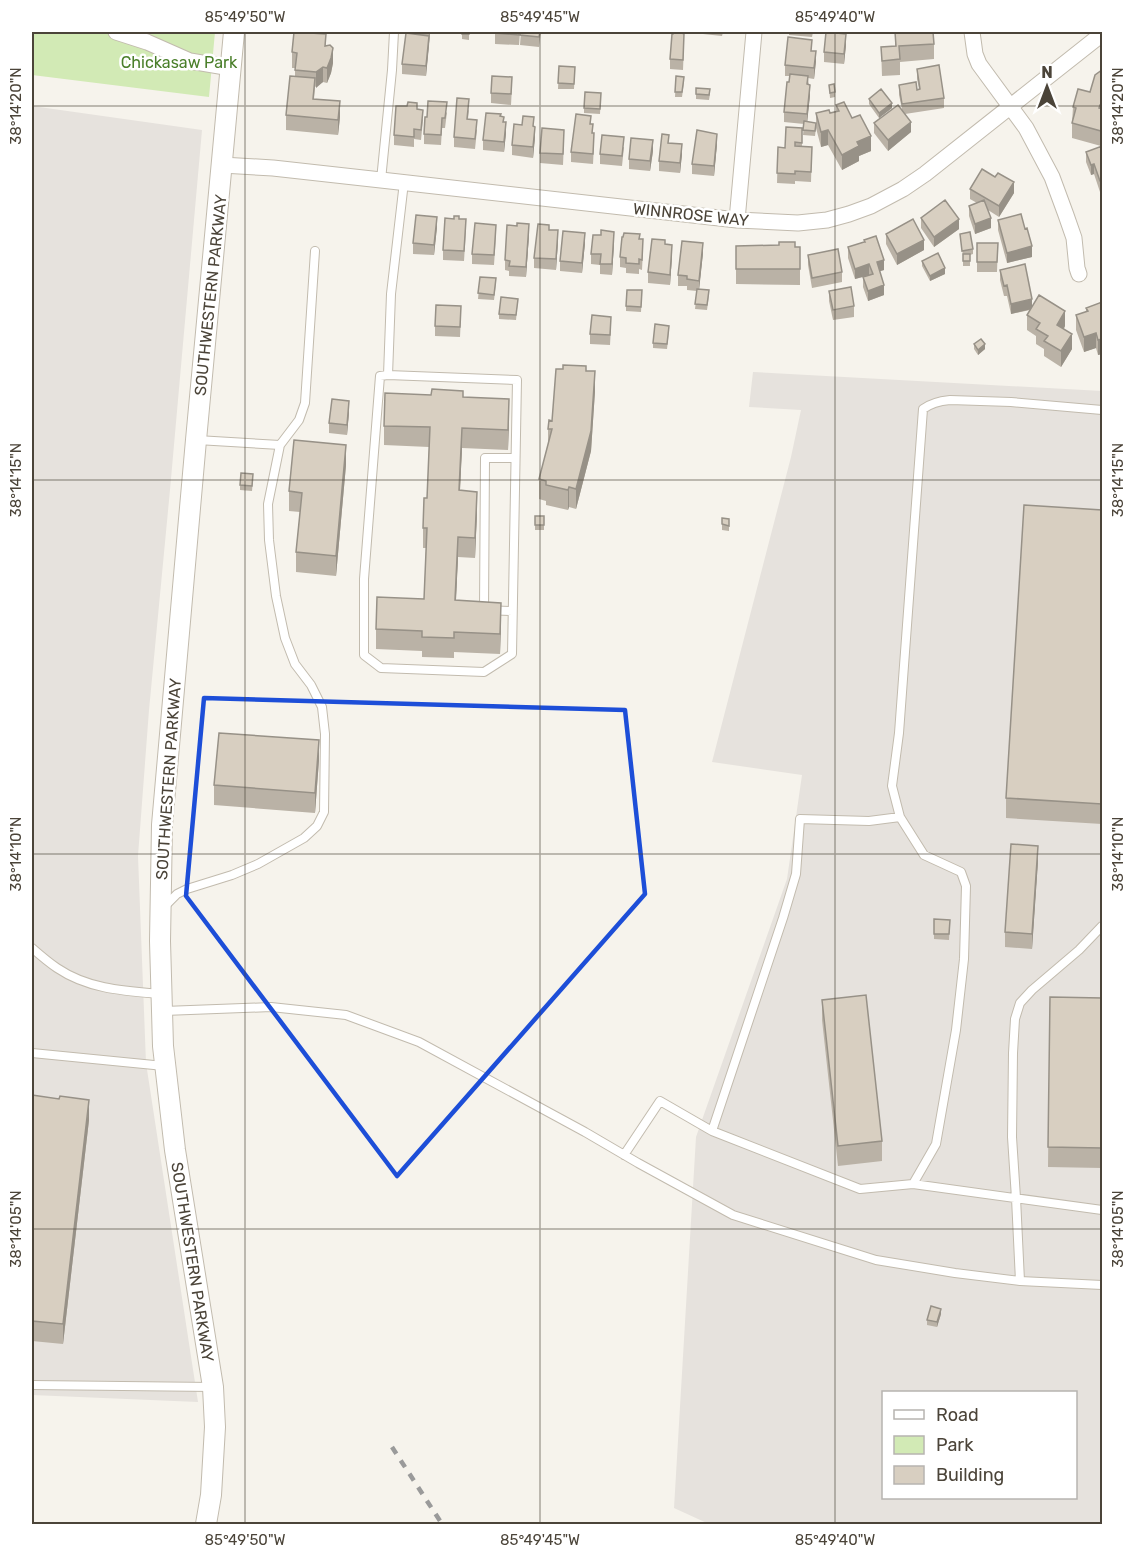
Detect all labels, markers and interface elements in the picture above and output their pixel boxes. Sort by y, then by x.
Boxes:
text: 85°49'50"W [204,8,286,26]
text: 85°49'45"W [500,8,580,26]
text: 85°49'40"W [795,8,875,26]
park label: Chickasaw Park [121,53,238,72]
north arrow [1017,57,1077,117]
text: N [1041,63,1053,82]
text: 38°14'20"N [7,67,25,145]
text: 38°14'20"N [1109,67,1127,145]
street label: SOUTHWESTERN PARKWAY [190,193,231,397]
street label: WINNROSE WAY [632,199,750,230]
text: 38°14'15"N [7,443,25,517]
text: 38°14'15"N [1109,443,1127,517]
street label: SOUTHWESTERN PARKWAY [152,677,185,881]
text: 38°14'10"N [7,816,25,892]
text: 38°14'10"N [1109,816,1127,892]
street label: SOUTHWESTERN PARKWAY [167,1161,218,1363]
text: 38°14'05"N [7,1190,25,1268]
text: 38°14'05"N [1109,1190,1127,1268]
legend [882,1391,1077,1499]
text: Road [936,1404,979,1426]
text: Park [936,1434,974,1456]
text: Building [936,1464,1004,1486]
text: 85°49'50"W [204,1531,286,1549]
text: 85°49'45"W [500,1531,580,1549]
text: 85°49'40"W [795,1531,875,1549]

